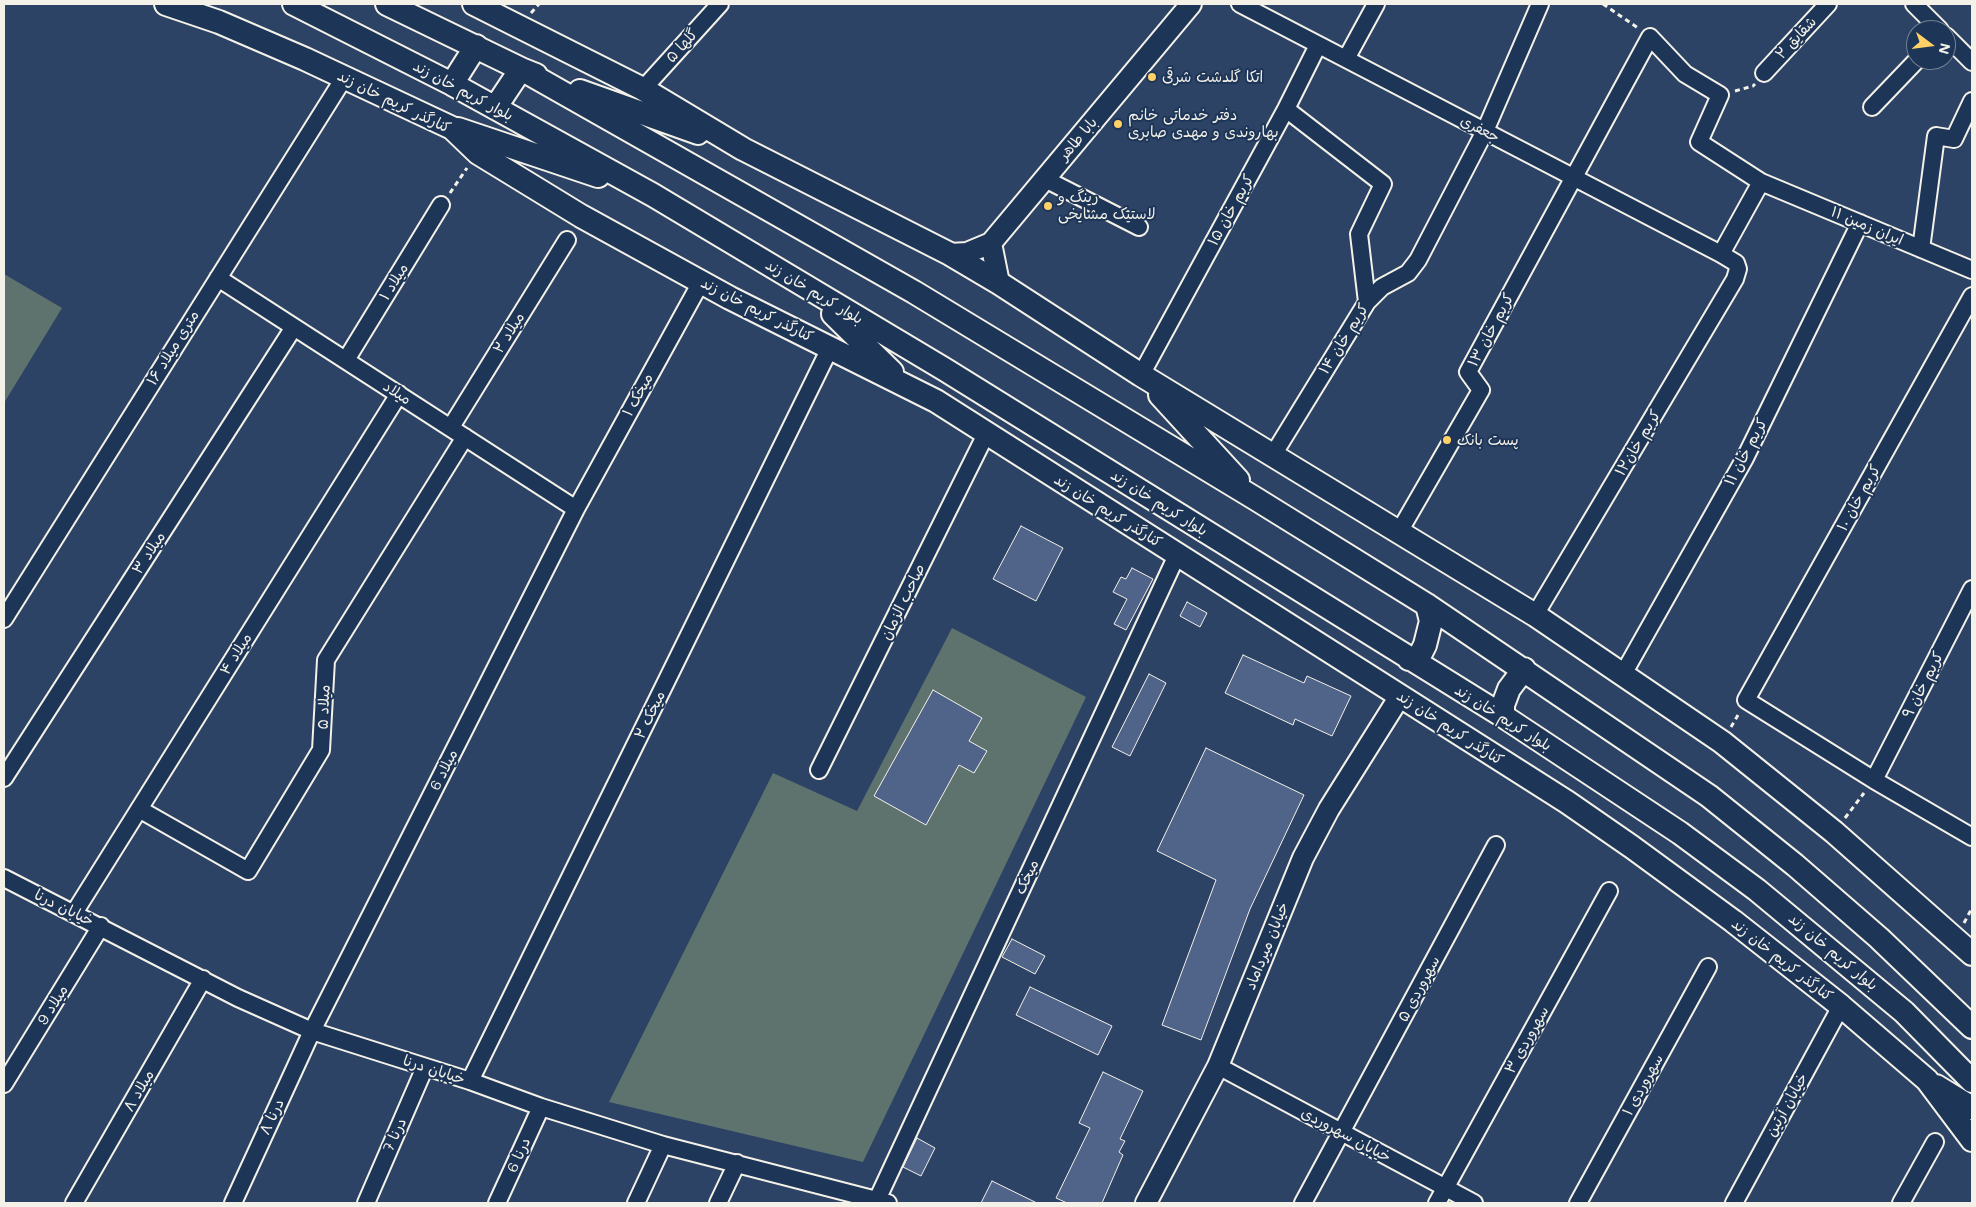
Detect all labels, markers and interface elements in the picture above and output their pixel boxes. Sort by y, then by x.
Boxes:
street label: شقایق ۲ [1772,13,1820,63]
north arrow [1906,20,1956,70]
street label: گلها ۵ [662,25,702,67]
text: N [1934,41,1956,56]
street label: بلوار کریم خان زند [410,57,516,125]
street label: کنارگذر کریم خان زند [334,67,454,137]
place label: اتکا گلدشت شرقی [1162,68,1263,86]
marker: اتکا گلدشت شرقی [1146,71,1158,83]
place label: دفتر خدماتی خانم بهاروندی و مهدی صابری [1128,106,1279,141]
street label: جعفری [1457,112,1503,146]
street label: بابا طاهر [1055,114,1101,164]
marker: دفتر خدماتی خانم بهاروندی و مهدی صابری [1112,118,1124,130]
street label: کریم خان ۱۵ [1204,171,1258,249]
place label: رینگ و لاستیک مشایخی [1058,188,1156,223]
marker: رینگ و لاستیک مشایخی [1042,200,1054,212]
street label: ایران زمین ۱۱ [1828,203,1906,249]
street label: بلوار کریم خان زند [762,256,866,328]
street label: میلاد ۱ [376,260,412,304]
street label: کنارگذر کریم خان زند [698,274,816,346]
street label: کریم خان ۱۳ [1464,290,1518,370]
street label: کریم خان ۱۴ [1315,300,1373,378]
street label: ۱۶ متری میلاد [143,307,203,389]
street label: میلاد ۲ [490,309,528,357]
street label: میخک ۱ [619,370,657,420]
street label: میلاد [380,377,414,409]
street label: کریم خان۱۲ [1611,407,1665,479]
street label: کریم خان ۱۱ [1721,415,1771,489]
place label: پست بانک [1457,431,1519,449]
marker: پست بانک [1441,434,1453,446]
street label: کریم خان ۱۰ [1833,462,1885,534]
street label: بلوار کریم خان زند [1107,466,1211,540]
street label: کنارگذر کریم خان زند [1051,471,1165,551]
street label: میلاد ۳ [129,528,169,578]
street label: صاحب الزمان [877,561,929,643]
street label: میلاد ۴ [216,630,256,678]
street label: کریم خان ۹ [1899,649,1947,721]
street label: بلوار کریم خان زند [1451,681,1555,755]
street label: میلاد ۵ [314,684,334,730]
street label: کنارگذر کریم خان زند [1393,687,1507,769]
street label: میخک ۲ [631,688,669,742]
street label: میلاد 6 [426,746,462,794]
street label: میخک [1011,857,1043,897]
street label: خیابان درنا [31,886,97,930]
street label: خیابان میرداماد [1241,900,1293,992]
street label: بلوار کریم خان زند [1785,909,1881,995]
street label: کنارگذر کریم خان زند [1728,915,1836,1005]
street label: سهروردی ۵ [1394,953,1444,1025]
street label: میلاد 9 [34,982,72,1028]
street label: سهروردی ۳ [1501,1003,1553,1077]
street label: سهروردی ۱ [1619,1051,1667,1119]
street label: خیابان درنا [401,1052,467,1088]
street label: میلاد ۸ [120,1067,158,1115]
street label: خیابان آرتین [1762,1070,1812,1140]
street label: درنا ۸ [256,1096,288,1138]
street label: خیابان سهروردی [1298,1104,1394,1166]
street label: درنا 7 [380,1115,410,1155]
street label: درنا 6 [503,1135,535,1175]

